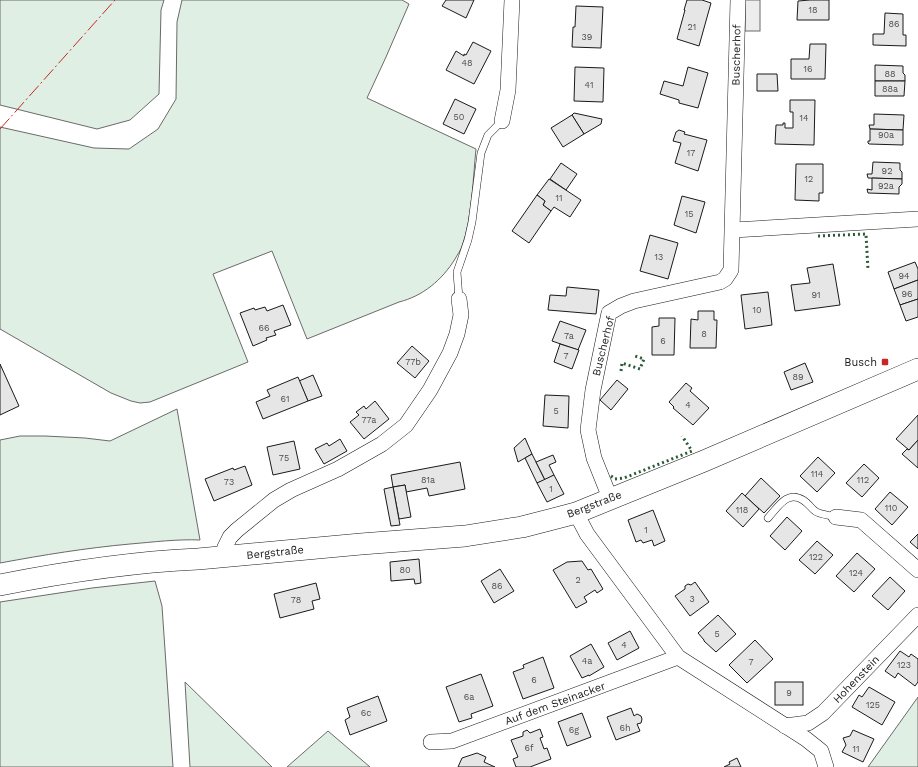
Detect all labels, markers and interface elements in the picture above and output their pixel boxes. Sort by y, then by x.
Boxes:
house number: 18 [808,5,818,15]
house number: 86 [888,19,900,29]
house number: 21 [688,22,696,32]
street label: Buscherhof [729,24,744,86]
house number: 39 [582,32,592,42]
house number: 48 [461,58,473,68]
house number: 16 [804,64,812,74]
house number: 88 [884,69,896,79]
house number: 41 [585,80,593,90]
house number: 88a [882,84,898,94]
house number: 50 [454,112,465,122]
house number: 14 [799,113,809,123]
house number: 90a [878,130,894,140]
house number: 17 [687,148,695,158]
house number: 92 [882,166,892,176]
house number: 12 [805,174,813,184]
house number: 92a [878,181,894,191]
house number: 11 [555,193,563,203]
house number: 15 [685,209,693,219]
house number: 13 [655,252,663,262]
house number: 94 [898,271,910,281]
house number: 96 [901,289,913,299]
house number: 91 [811,290,821,300]
house number: 10 [752,305,762,315]
street label: Buscherhof [590,314,617,377]
house number: 66 [259,323,269,333]
house number: 8 [701,329,707,339]
house number: 7a [564,331,574,341]
house number: 6 [660,336,666,346]
house number: 7 [563,351,569,361]
place label: Busch [844,356,877,369]
house number: 77b [405,357,421,367]
marker: Busch [880,357,890,367]
house number: 89 [792,372,804,382]
house number: 61 [281,394,289,404]
house number: 4 [685,400,691,410]
house number: 5 [553,406,559,416]
house number: 77a [362,415,376,425]
house number: 75 [279,453,289,463]
house number: 114 [811,469,824,479]
house number: 81a [421,475,435,485]
house number: 112 [857,475,869,485]
house number: 73 [224,477,234,487]
house number: 1 [549,484,553,494]
street label: Bergstraße [565,488,623,521]
house number: 110 [885,503,898,513]
house number: 118 [736,505,748,515]
house number: 1 [644,525,648,535]
street label: Bergstraße [246,543,304,562]
house number: 122 [809,552,823,562]
house number: 80 [399,565,411,575]
house number: 124 [849,568,863,578]
house number: 2 [575,575,581,585]
house number: 86 [491,581,503,591]
house number: 3 [689,594,695,604]
house number: 78 [291,595,301,605]
house number: 5 [714,629,720,639]
house number: 4 [621,640,627,650]
street label: Hohenstein [830,653,882,706]
house number: 4a [582,656,592,666]
house number: 7 [748,657,754,667]
house number: 123 [897,660,911,670]
house number: 6 [531,675,537,685]
street label: Auf dem Steinacker [503,679,608,728]
house number: 9 [786,688,792,698]
house number: 6a [464,692,474,702]
house number: 125 [866,700,880,710]
house number: 6c [361,708,371,718]
house number: 6h [619,723,631,733]
house number: 6g [569,725,579,735]
house number: 6f [524,743,534,753]
house number: 11 [852,744,860,754]

